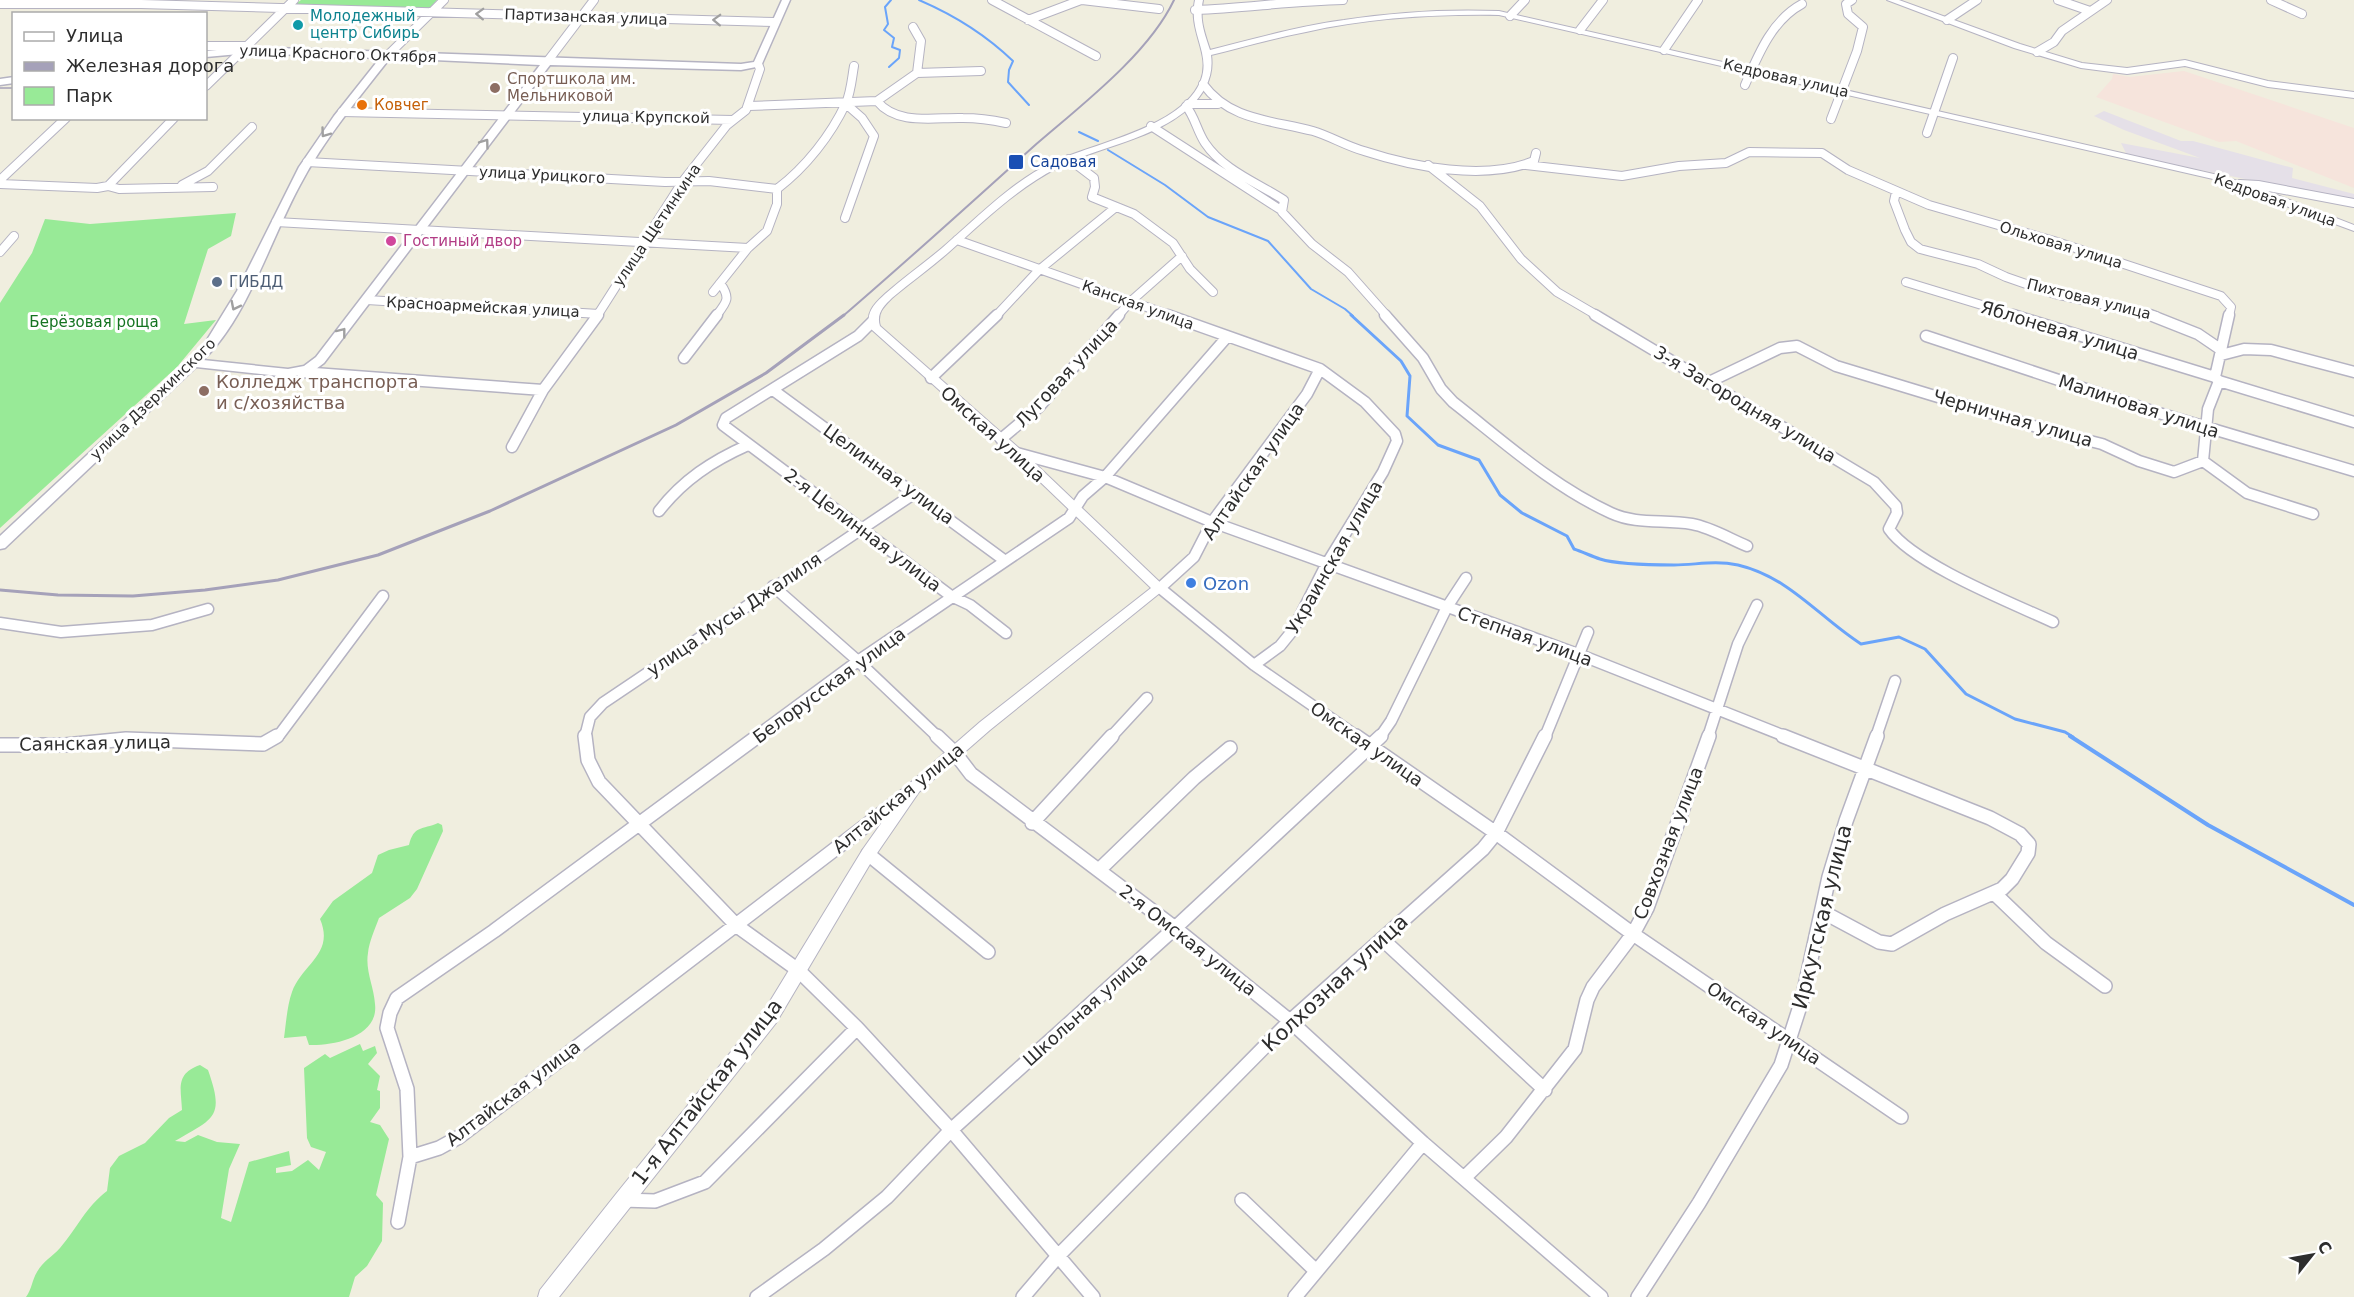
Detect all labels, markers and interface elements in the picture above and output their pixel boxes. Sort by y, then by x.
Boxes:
street label: Партизанская улица [504,5,668,29]
place label: Молодежный центр Сибирь [310,7,420,42]
one-way arrow [475,7,484,20]
legend [12,12,207,120]
one-way arrow [712,14,721,27]
marker: Молодежный центр Сибирь [291,18,305,32]
text: Улица [66,25,123,46]
street label: улица Красного Октября [239,42,437,66]
text: Железная дорога [66,55,234,76]
street label: Кедровая улица [1721,55,1851,101]
place label: Спортшкола им. Мельниковой [507,70,636,105]
marker: Спортшкола им. Мельниковой [488,81,502,95]
text: Парк [66,85,113,106]
place label: Ковчег [374,96,429,114]
marker: Ковчег [355,98,369,112]
street label: улица Крупской [582,107,710,127]
one-way arrow [322,127,333,138]
one-way arrow [478,138,489,149]
marker: Садовая [1007,153,1025,171]
place label: Садовая [1030,153,1096,171]
street label: улица Щетинкина [609,160,705,290]
street label: улица Урицкого [478,163,606,187]
street label: Кедровая улица [2212,170,2338,230]
street label: Ольховая улица [1997,218,2125,272]
place label: Гостиный двор [403,232,522,250]
marker: Гостиный двор [384,234,398,248]
place label: ГИБДД [229,273,283,291]
marker: ГИБДД [210,275,224,289]
street label: Пихтовая улица [2025,275,2153,323]
street label: Канская улица [1080,276,1196,334]
street label: Красноармейская улица [386,293,580,321]
street label: Яблоневая улица [1978,296,2142,364]
one-way arrow [231,299,243,310]
park label: Берёзовая роща [29,313,159,331]
street label: Луговая улица [1011,315,1121,431]
one-way arrow [335,327,346,338]
street label: улица Дзержинского [87,334,219,464]
street label: 3-я Загородняя улица [1650,341,1840,467]
street label: Малиновая улица [2056,370,2222,442]
place label: Колледж транспорта и с/хозяйства [216,371,419,413]
street label: Омская улица [936,382,1050,486]
marker: Колледж транспорта и с/хозяйства [197,384,211,398]
street label: Черничная улица [1931,385,2095,451]
street label: Алтайская улица [1198,398,1308,544]
street label: Целинная улица [820,420,958,528]
street label: 2-я Целинная улица [780,464,946,596]
street label: Украинская улица [1282,477,1386,637]
street label: улица Мусы Джалиля [643,548,825,680]
place label: Ozon [1203,573,1249,594]
marker: Ozon [1184,576,1198,590]
street label: Степная улица [1455,602,1595,670]
street label: Белорусская улица [749,623,909,747]
street label: Омская улица [1306,697,1428,791]
street label: Саянская улица [19,731,171,755]
street label: Алтайская улица [828,739,968,857]
street label: Совхозная улица [1629,764,1707,922]
street label: Иркутская улица [1787,822,1857,1012]
street label: 2-я Омская улица [1115,880,1261,1000]
street label: Колхозная улица [1257,909,1413,1057]
street label: Школьная улица [1019,948,1151,1070]
street label: Омская улица [1703,977,1825,1069]
street label: 1-я Алтайская улица [627,994,787,1190]
street label: Алтайская улица [442,1036,584,1150]
north arrow [2282,1225,2342,1285]
text: С [2313,1238,2336,1257]

